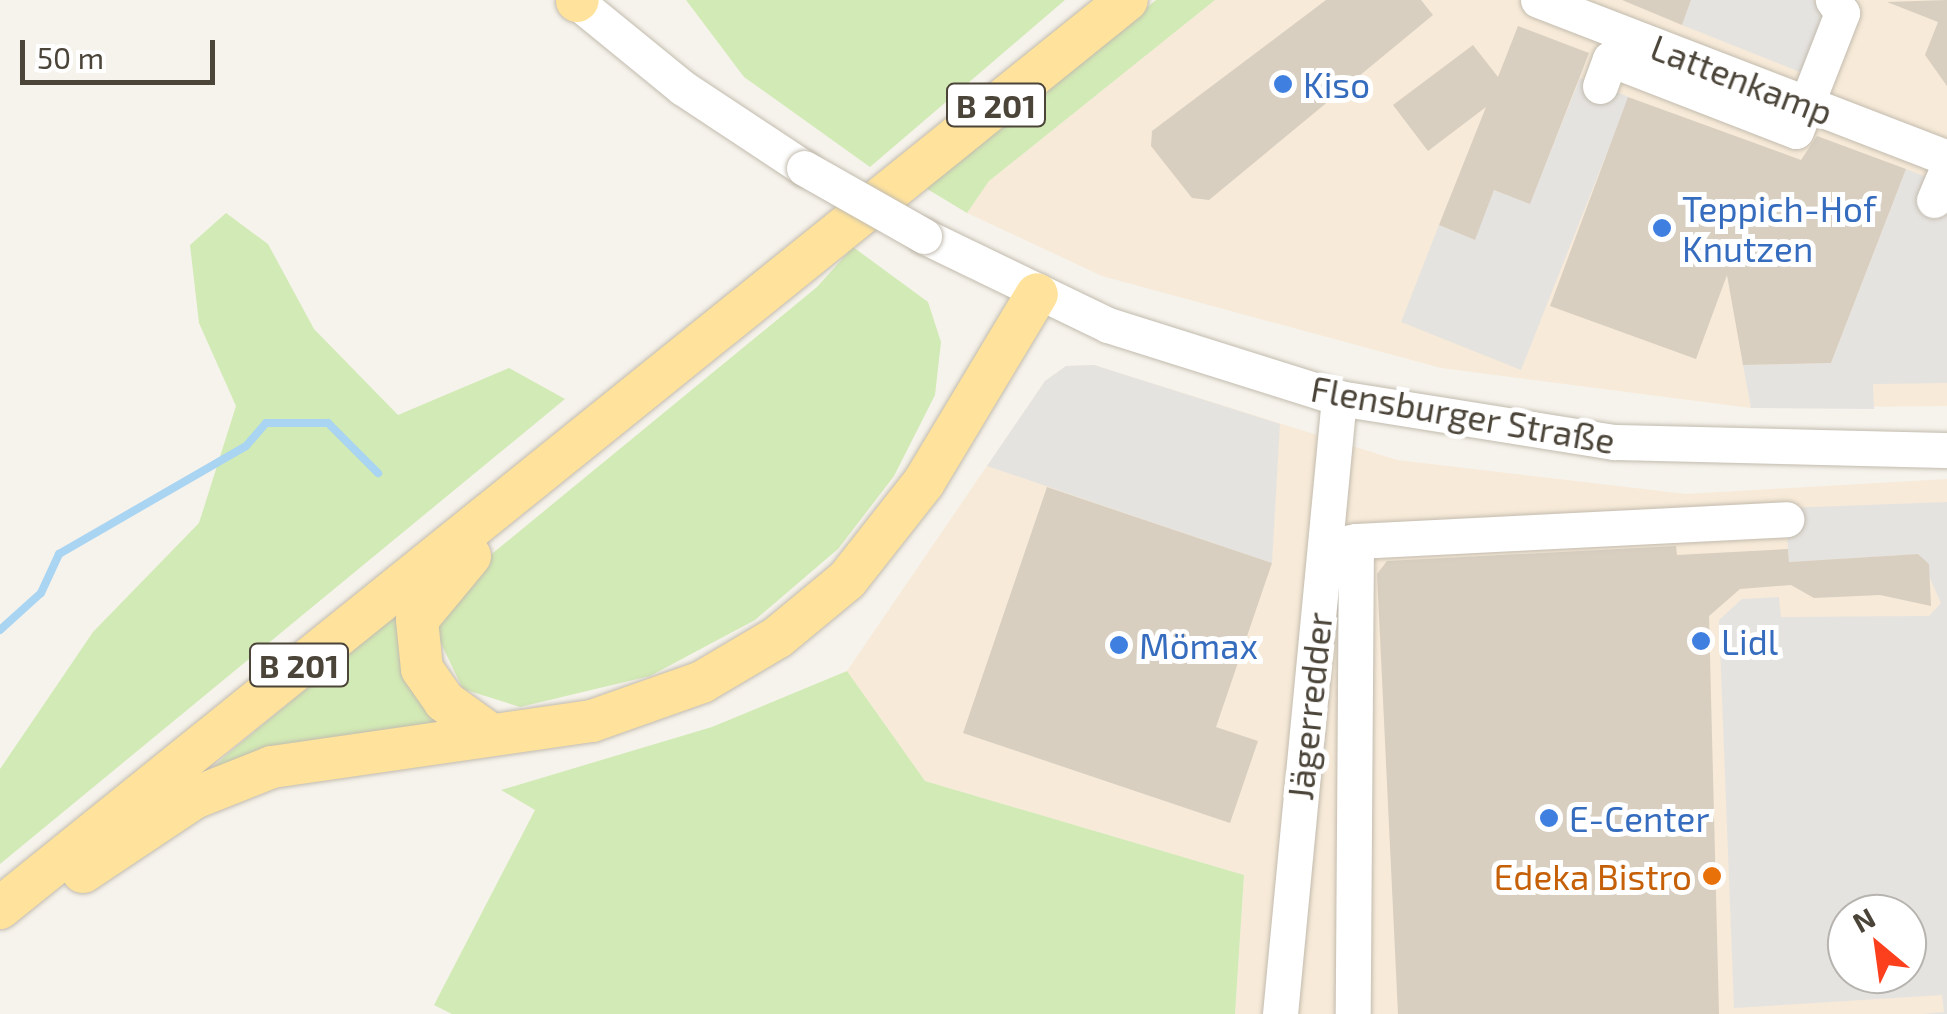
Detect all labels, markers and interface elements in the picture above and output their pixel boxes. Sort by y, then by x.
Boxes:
scale bar [25,20,220,82]
street label: Lattenkamp [1645,25,1839,133]
text: 50 m [37,39,104,75]
place label: Kiso [1303,63,1370,105]
marker: Kiso [1272,73,1294,95]
road number: B 201 [946,78,1046,132]
place label: Teppich-Hof Knutzen [1682,187,1876,269]
marker: Teppich-Hof Knutzen [1651,217,1673,239]
street label: Flensburger Straße [1307,367,1619,461]
street label: Jägerredder [1278,610,1340,802]
place label: Lidl [1721,620,1778,662]
place label: Mömax [1139,624,1258,666]
marker: Lidl [1690,630,1712,652]
marker: Mömax [1108,634,1130,656]
road number: B 201 [249,638,349,692]
place label: E-Center [1569,797,1709,839]
marker: E-Center [1538,807,1560,829]
place label: Edeka Bistro [1494,855,1692,897]
marker: Edeka Bistro [1701,865,1723,887]
north arrow [1827,894,1927,994]
text: N [1846,900,1881,939]

